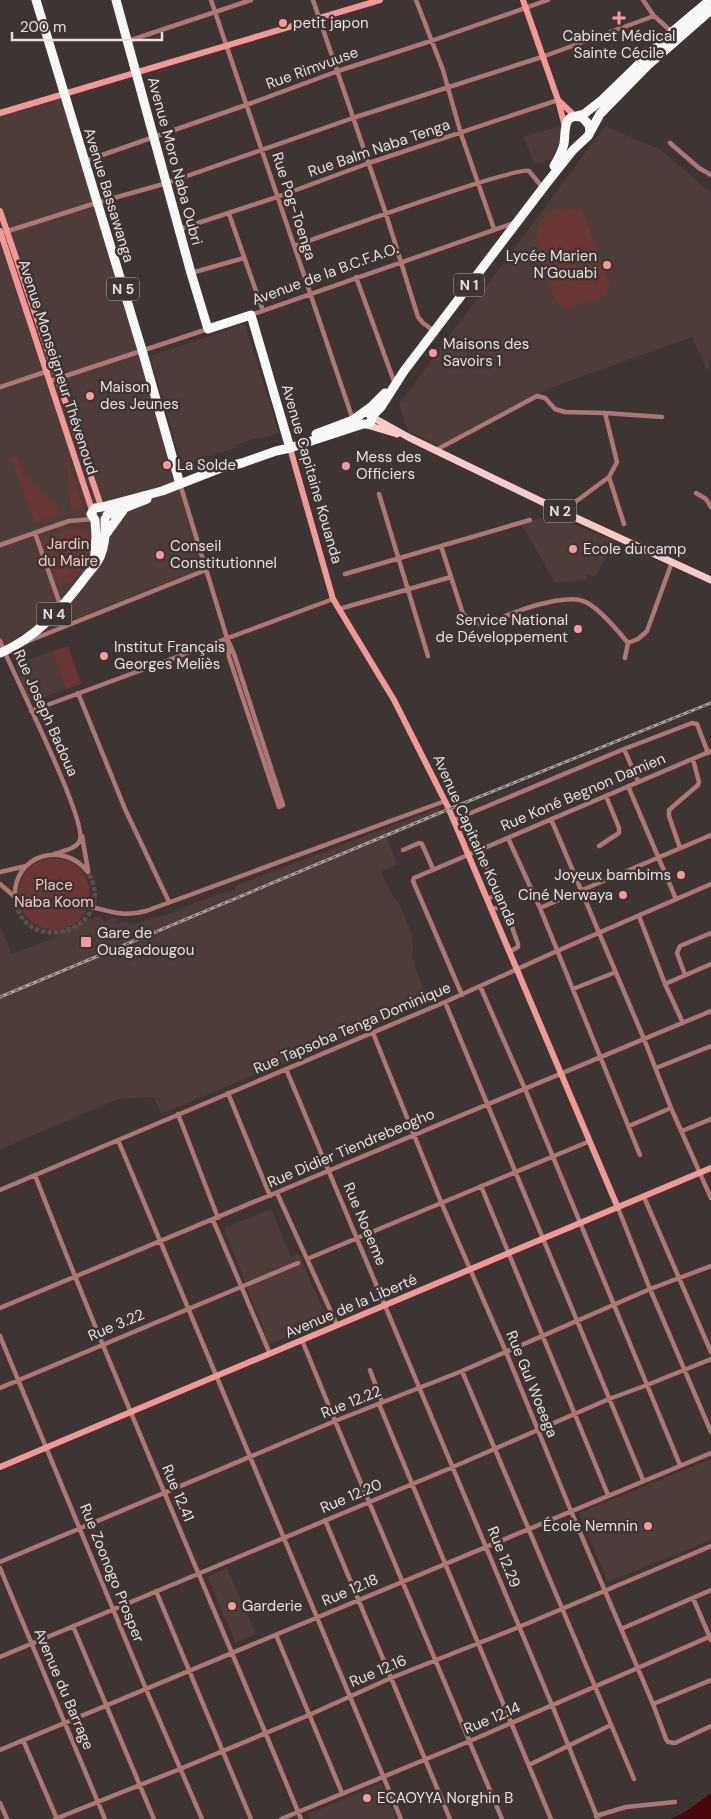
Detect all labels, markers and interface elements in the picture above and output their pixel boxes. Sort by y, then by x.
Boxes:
scale bar [12,10,162,42]
marker: Cabinet Médical Sainte Cécile [612,11,626,25]
place label: petit japon [293,13,369,33]
text: 200 m [20,17,66,37]
marker: petit japon [277,17,289,29]
place label: Cabinet Médical Sainte Cécile [563,26,675,63]
street label: Rue Rimvuuse [263,42,361,94]
street label: Avenue Moro Naba Oubri [143,75,207,247]
street label: Rue Balm Naba Tenga [305,114,453,182]
street label: Avenue Bassawanga [79,125,139,265]
street label: Rue Pog-Toenga [267,150,321,262]
street label: Avenue de la B.C.F.A.O. [249,238,401,310]
place label: Lycée Marien N´Gouabi [506,246,597,283]
street label: Avenue Monseigneur Thévenoud [14,257,102,477]
marker: Lycée Marien N´Gouabi [601,259,613,271]
road number: N 1 [454,274,484,296]
road number: N 5 [107,278,139,300]
place label: Maisons des Savoirs 1 [443,334,529,371]
marker: Maisons des Savoirs 1 [427,347,439,359]
place label: Maison des Jeunes [100,377,179,414]
street label: Avenue Capitaine Kouanda [277,382,347,566]
marker: Maison des Jeunes [84,390,96,402]
place label: Mess des Officiers [356,447,422,484]
place label: La Solde [177,455,236,475]
marker: La Solde [161,459,173,471]
marker: Mess des Officiers [340,460,352,472]
road number: N 2 [544,500,576,522]
park label: Jardin du Maire [38,534,98,571]
place label: Conseil Constitutionnel [170,536,277,573]
place label: Ecole du camp [583,539,686,559]
marker: Ecole du camp [567,543,579,555]
marker: Conseil Constitutionnel [154,549,166,561]
road number: N 4 [36,602,72,626]
place label: Service National de Développement [436,610,568,647]
marker: Service National de Développement [572,623,584,635]
place label: Institut Français Georges Meliès [114,637,225,674]
street label: Rue Joseph Badoua [9,646,83,780]
marker: Institut Français Georges Meliès [98,650,110,662]
street label: Rue Koné Begnon Damien [498,748,668,836]
street label: Avenue Capitaine Kouanda [428,751,522,929]
place label: Joyeux bambims [554,865,671,885]
marker: Joyeux bambims [675,869,687,881]
park label: Place Naba Koom [14,875,94,912]
place label: Ciné Nerwaya [518,885,613,905]
marker: Ciné Nerwaya [617,889,629,901]
place label: Gare de Ouagadougou [97,923,194,960]
marker: Gare de Ouagadougou [79,935,93,949]
street label: Rue Tapsoba Tenga Dominique [250,977,454,1079]
street label: Rue Didier Tiendrebeogho [264,1104,438,1192]
street label: Rue Noeeme [339,1179,391,1269]
street label: Avenue de la Liberté [282,1269,420,1343]
street label: Rue 3.22 [85,1304,147,1346]
street label: Rue Gul Woeega [501,1328,563,1440]
street label: Rue 12.22 [318,1381,384,1423]
street label: Rue 12.41 [157,1461,199,1525]
street label: Rue 12.20 [317,1474,385,1518]
street label: Rue Zoonogo Prosper [75,1501,149,1646]
place label: École Nemnin [543,1516,638,1536]
marker: École Nemnin [642,1520,654,1532]
street label: Rue 12.29 [483,1523,525,1591]
street label: Rue 12.18 [319,1569,381,1611]
place label: Garderie [242,1596,302,1616]
marker: Garderie [226,1600,238,1612]
street label: Avenue du Barrage [29,1625,99,1753]
street label: Rue 12.16 [346,1650,410,1692]
street label: Rue 12.14 [461,1697,523,1739]
place label: ECAOYYA Norghin B [377,1788,513,1808]
marker: ECAOYYA Norghin B [361,1792,373,1804]

